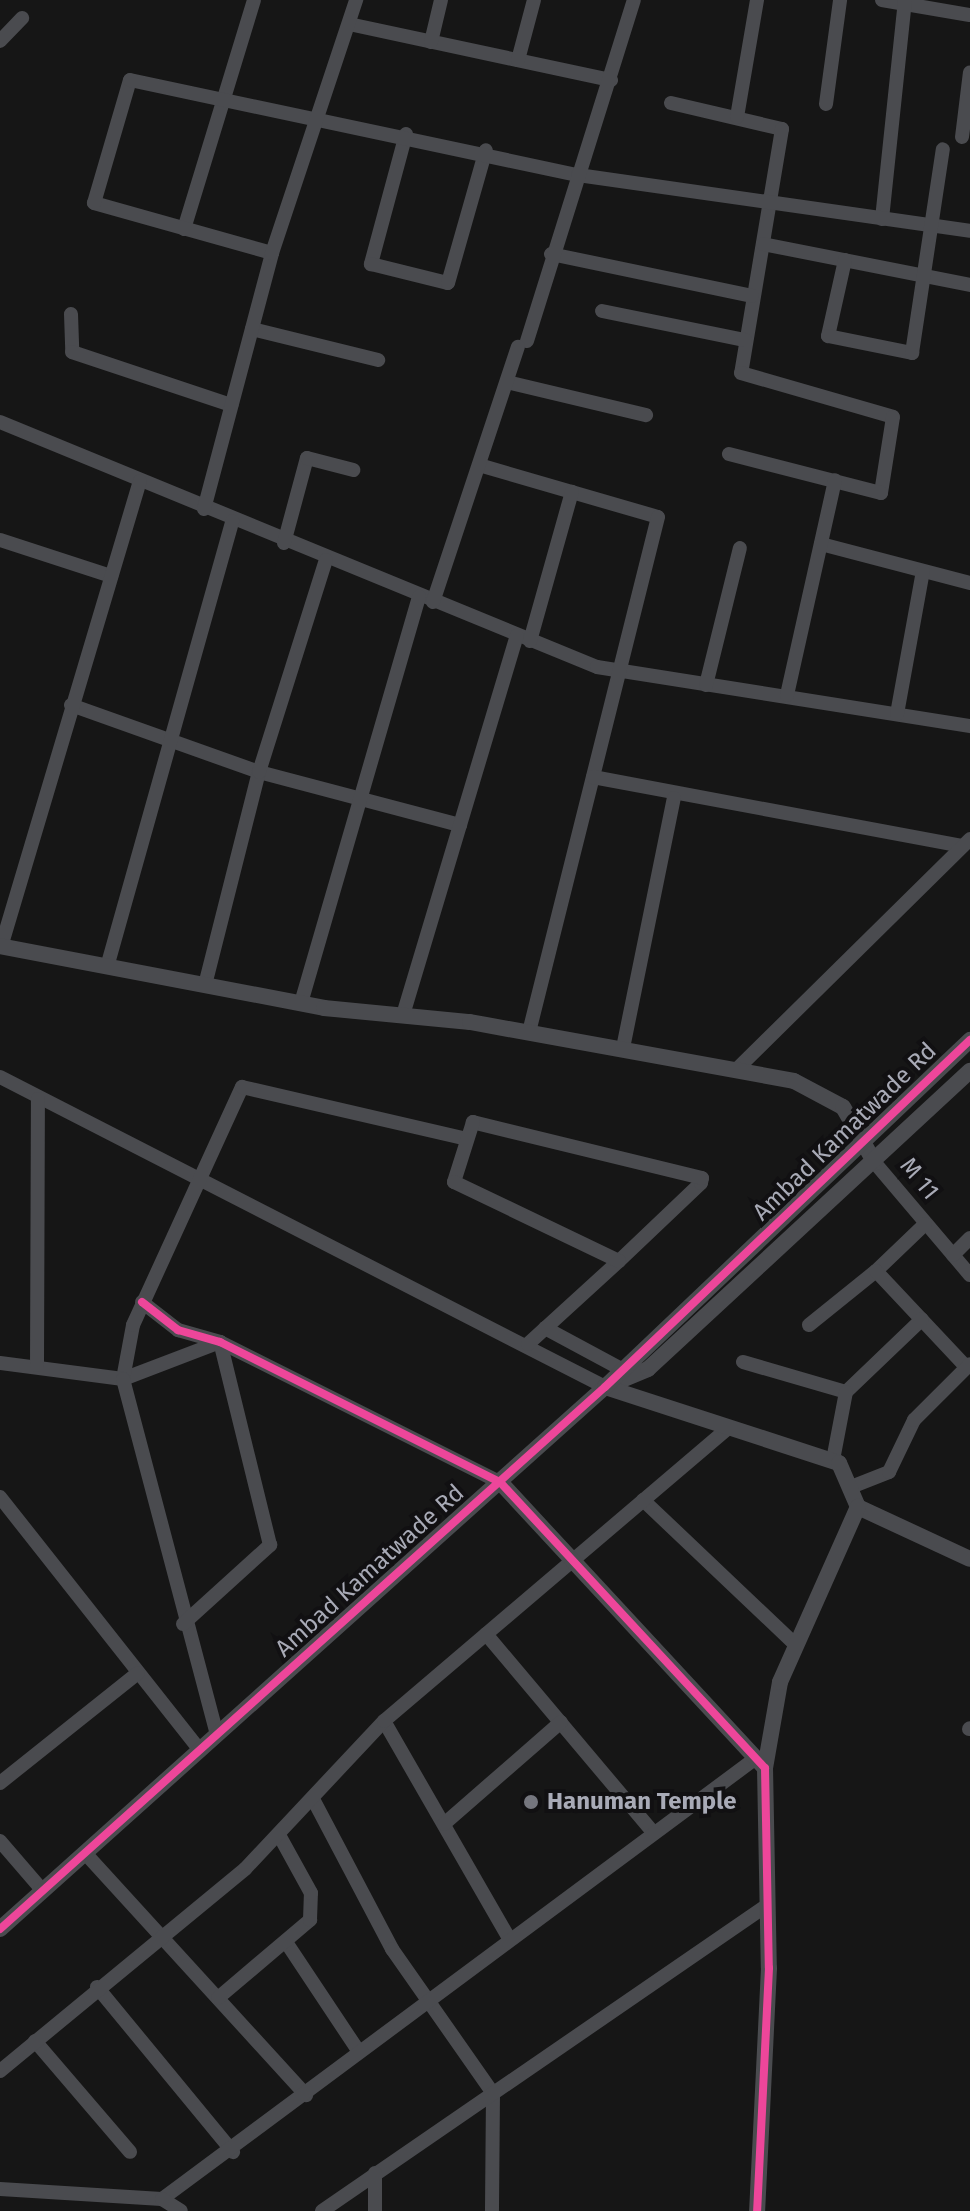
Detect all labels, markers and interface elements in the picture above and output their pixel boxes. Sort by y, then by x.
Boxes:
street label: Ambad Kamatwade Rd [747,1037,943,1227]
street label: M 11 [893,1152,945,1206]
street label: Ambad Kamatwade Rd [270,1479,470,1663]
place label: Hanuman Temple [547,1788,736,1816]
marker: Hanuman Temple [522,1793,540,1811]

